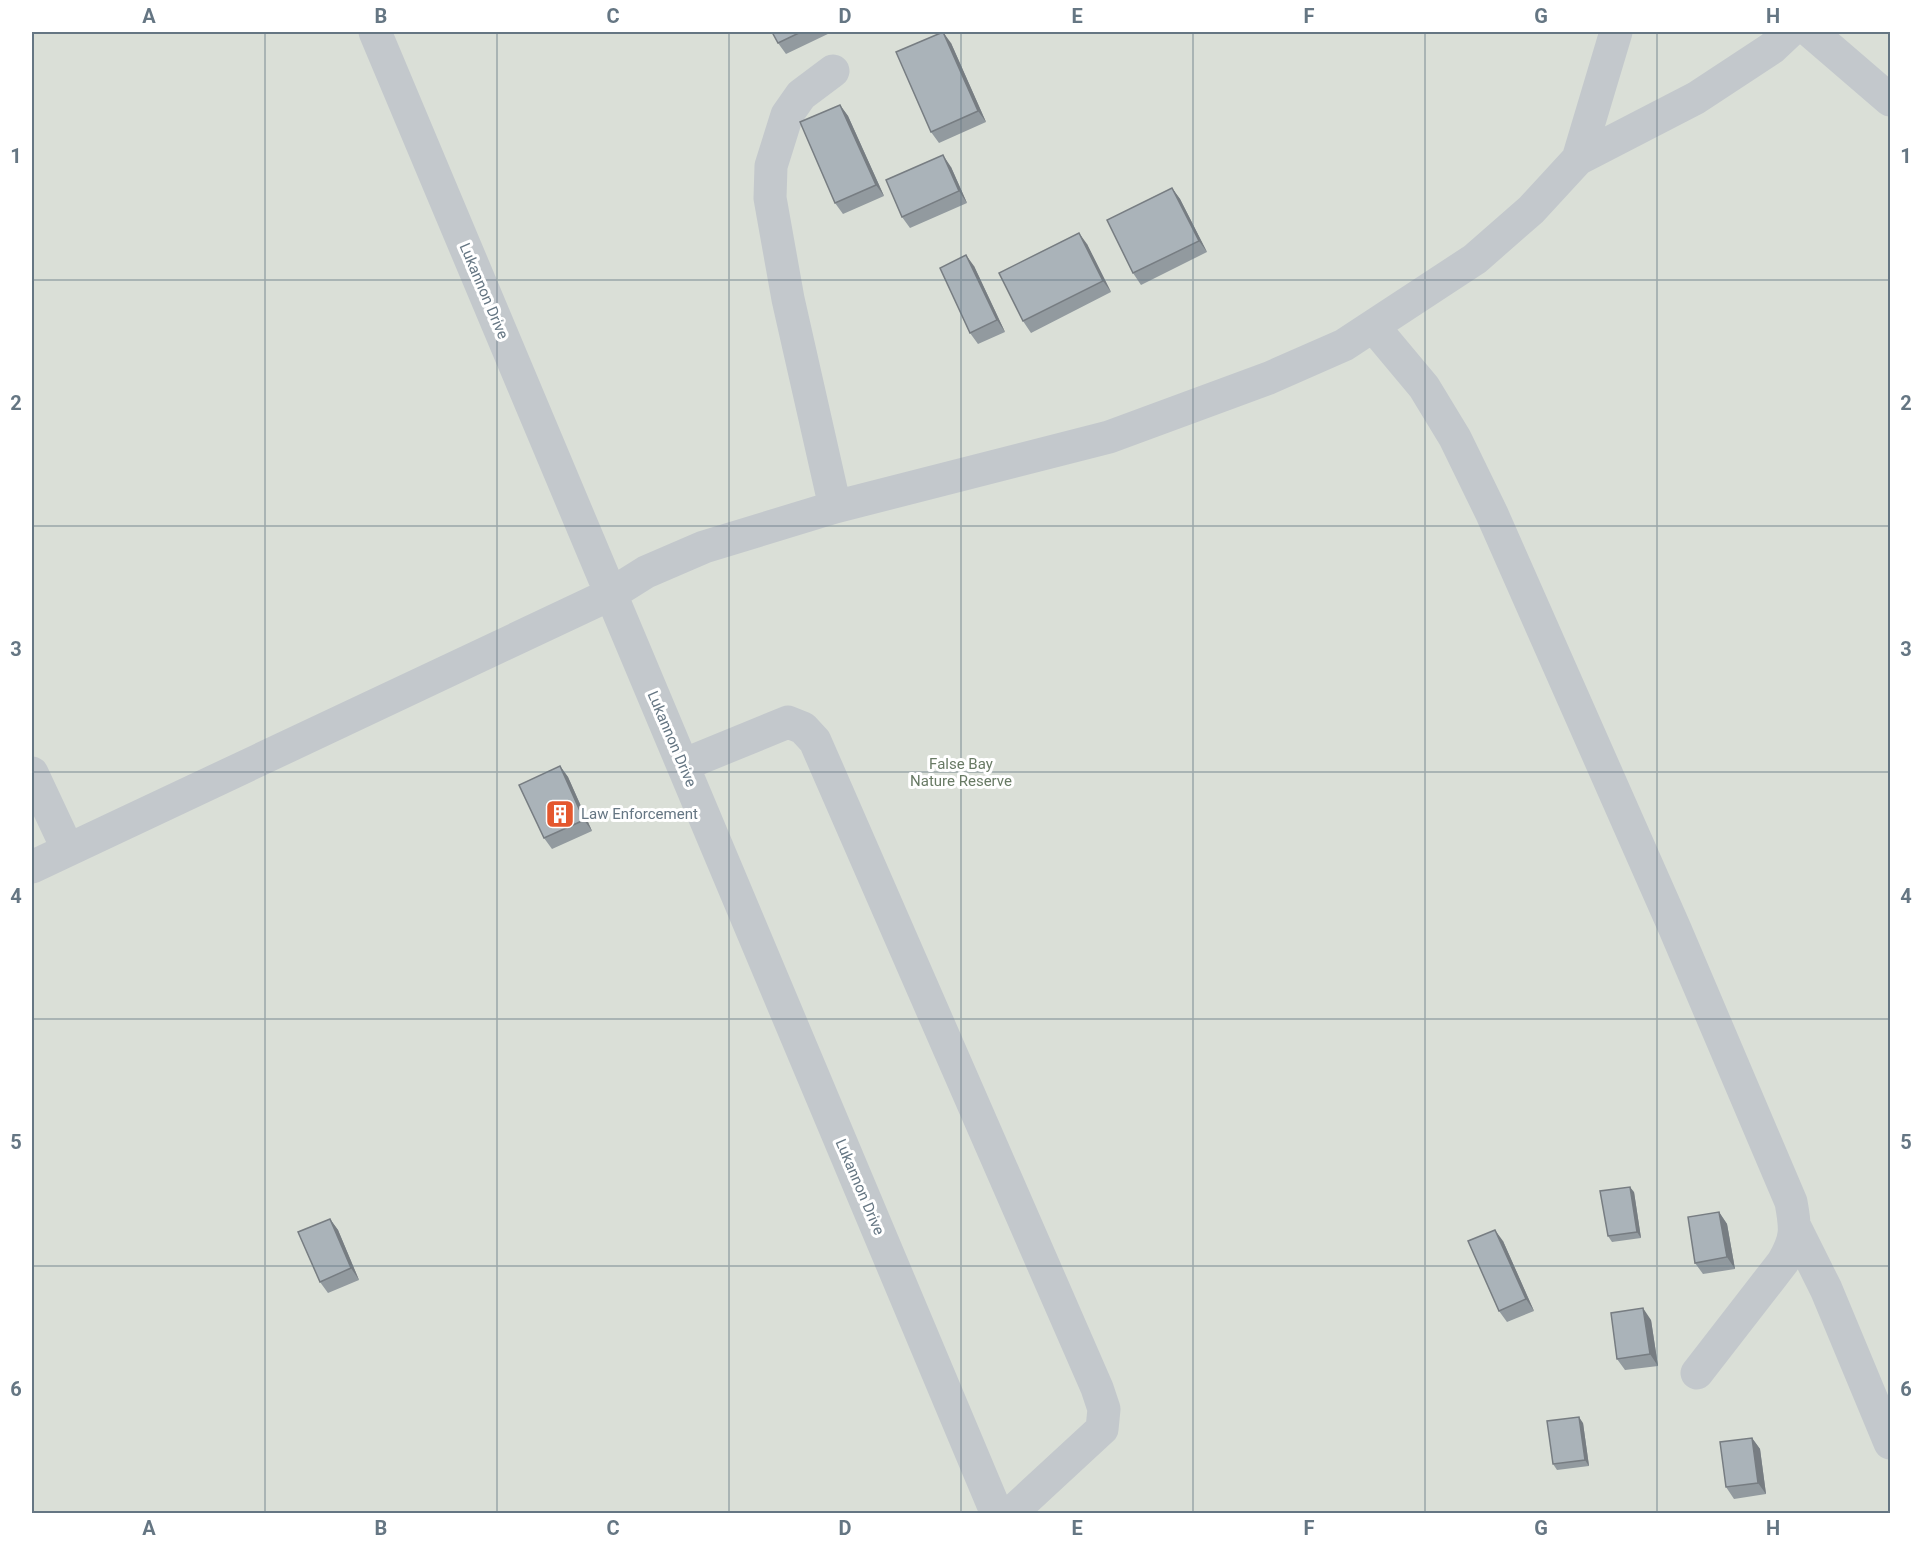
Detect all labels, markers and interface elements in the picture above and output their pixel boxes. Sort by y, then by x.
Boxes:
text: A [142,4,156,28]
text: B [375,4,387,28]
text: C [606,4,620,28]
text: D [839,4,852,28]
text: E [1071,4,1083,28]
text: F [1304,4,1315,28]
text: G [1534,4,1548,28]
text: H [1766,4,1780,28]
text: 1 [10,144,22,168]
text: 1 [1900,144,1912,168]
street label: Lukannon Drive [456,240,512,342]
text: 2 [10,391,22,415]
text: 2 [1900,391,1912,415]
text: 3 [10,637,22,661]
text: 3 [1900,637,1912,661]
street label: Lukannon Drive [644,688,700,790]
park label: False Bay Nature Reserve [910,755,1012,790]
building icon: Law Enforcement [544,798,576,830]
place label: Law Enforcement [581,805,698,823]
text: 4 [10,884,22,908]
text: 4 [1900,884,1912,908]
text: 5 [10,1130,22,1154]
text: 5 [1900,1130,1912,1154]
street label: Lukannon Drive [832,1136,888,1238]
text: 6 [10,1377,22,1401]
text: 6 [1900,1377,1912,1401]
text: A [142,1516,156,1540]
text: B [375,1516,387,1540]
text: C [606,1516,620,1540]
text: D [839,1516,852,1540]
text: E [1071,1516,1083,1540]
text: F [1304,1516,1315,1540]
text: G [1534,1516,1548,1540]
text: H [1766,1516,1780,1540]

